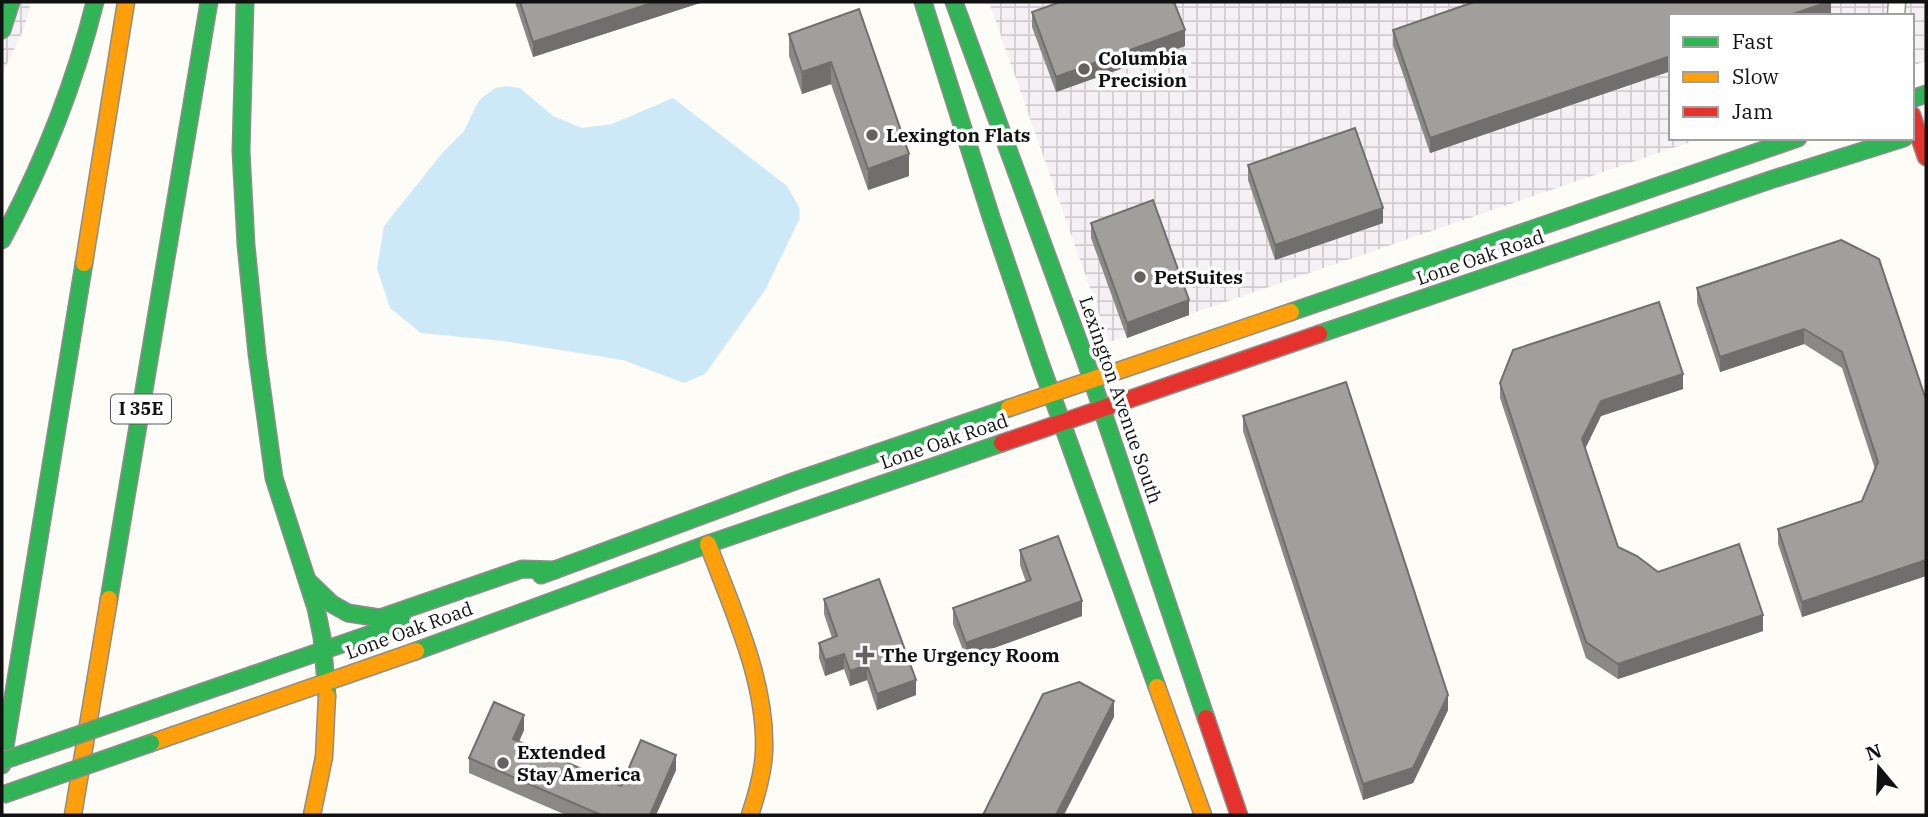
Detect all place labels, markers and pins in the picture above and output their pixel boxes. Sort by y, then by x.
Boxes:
place label: Columbia Precision [1098,46,1188,92]
marker: Columbia Precision [1076,61,1092,77]
place label: Lexington Flats [886,123,1030,147]
marker: Lexington Flats [864,127,880,143]
place label: PetSuites [1154,265,1243,289]
marker: PetSuites [1132,269,1148,285]
place label: The Urgency Room [881,643,1060,667]
marker: The Urgency Room [855,645,875,665]
place label: Extended Stay America [517,740,641,786]
marker: Extended Stay America [495,755,511,771]

